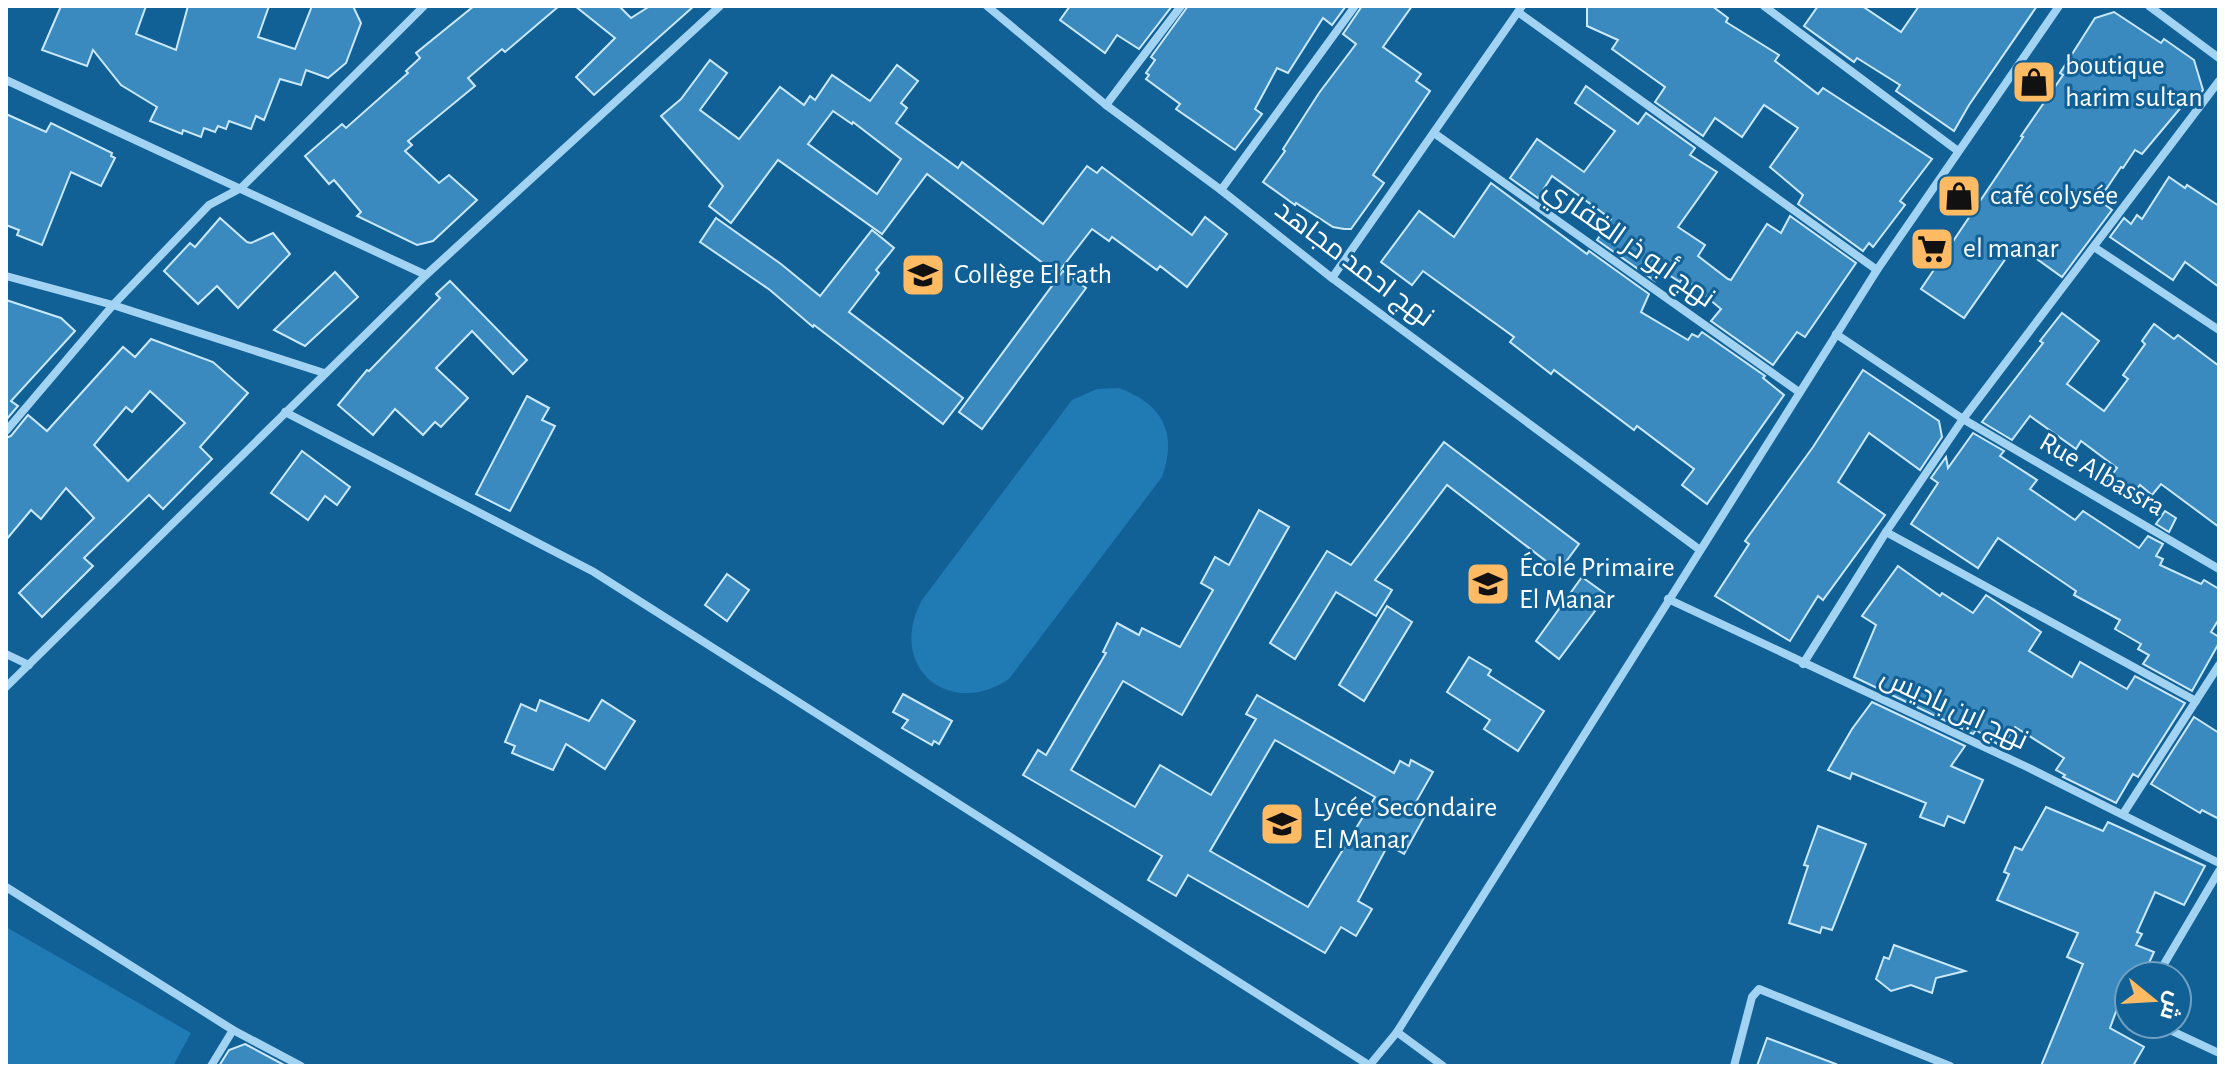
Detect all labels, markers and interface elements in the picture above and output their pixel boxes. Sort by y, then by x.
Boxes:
place label: boutique harim sultan [2065,52,2203,112]
shop icon: boutique harim sultan [2010,58,2058,106]
street label: نهج أبو ذر الغفاري [1535,171,1722,318]
shop icon: café colysée [1935,172,1983,220]
place label: café colysée [1990,182,2118,210]
street label: نهج احمد مجاهد [1268,196,1438,335]
supermarket icon: el manar [1908,225,1956,273]
place label: el manar [1963,235,2059,263]
school or university icon: Collège El Fath [899,251,947,299]
place label: Collège El Fath [954,261,1112,289]
street label: Rue Albassra [2035,428,2170,522]
place label: École Primaire El Manar [1519,551,1675,614]
school or university icon: École Primaire El Manar [1464,560,1512,608]
street label: نهج ابن باديس [1875,663,2032,758]
place label: Lycée Secondaire El Manar [1313,794,1497,854]
school or university icon: Lycée Secondaire El Manar [1258,800,1306,848]
north arrow [2113,960,2193,1040]
text: ش [2154,988,2187,1023]

